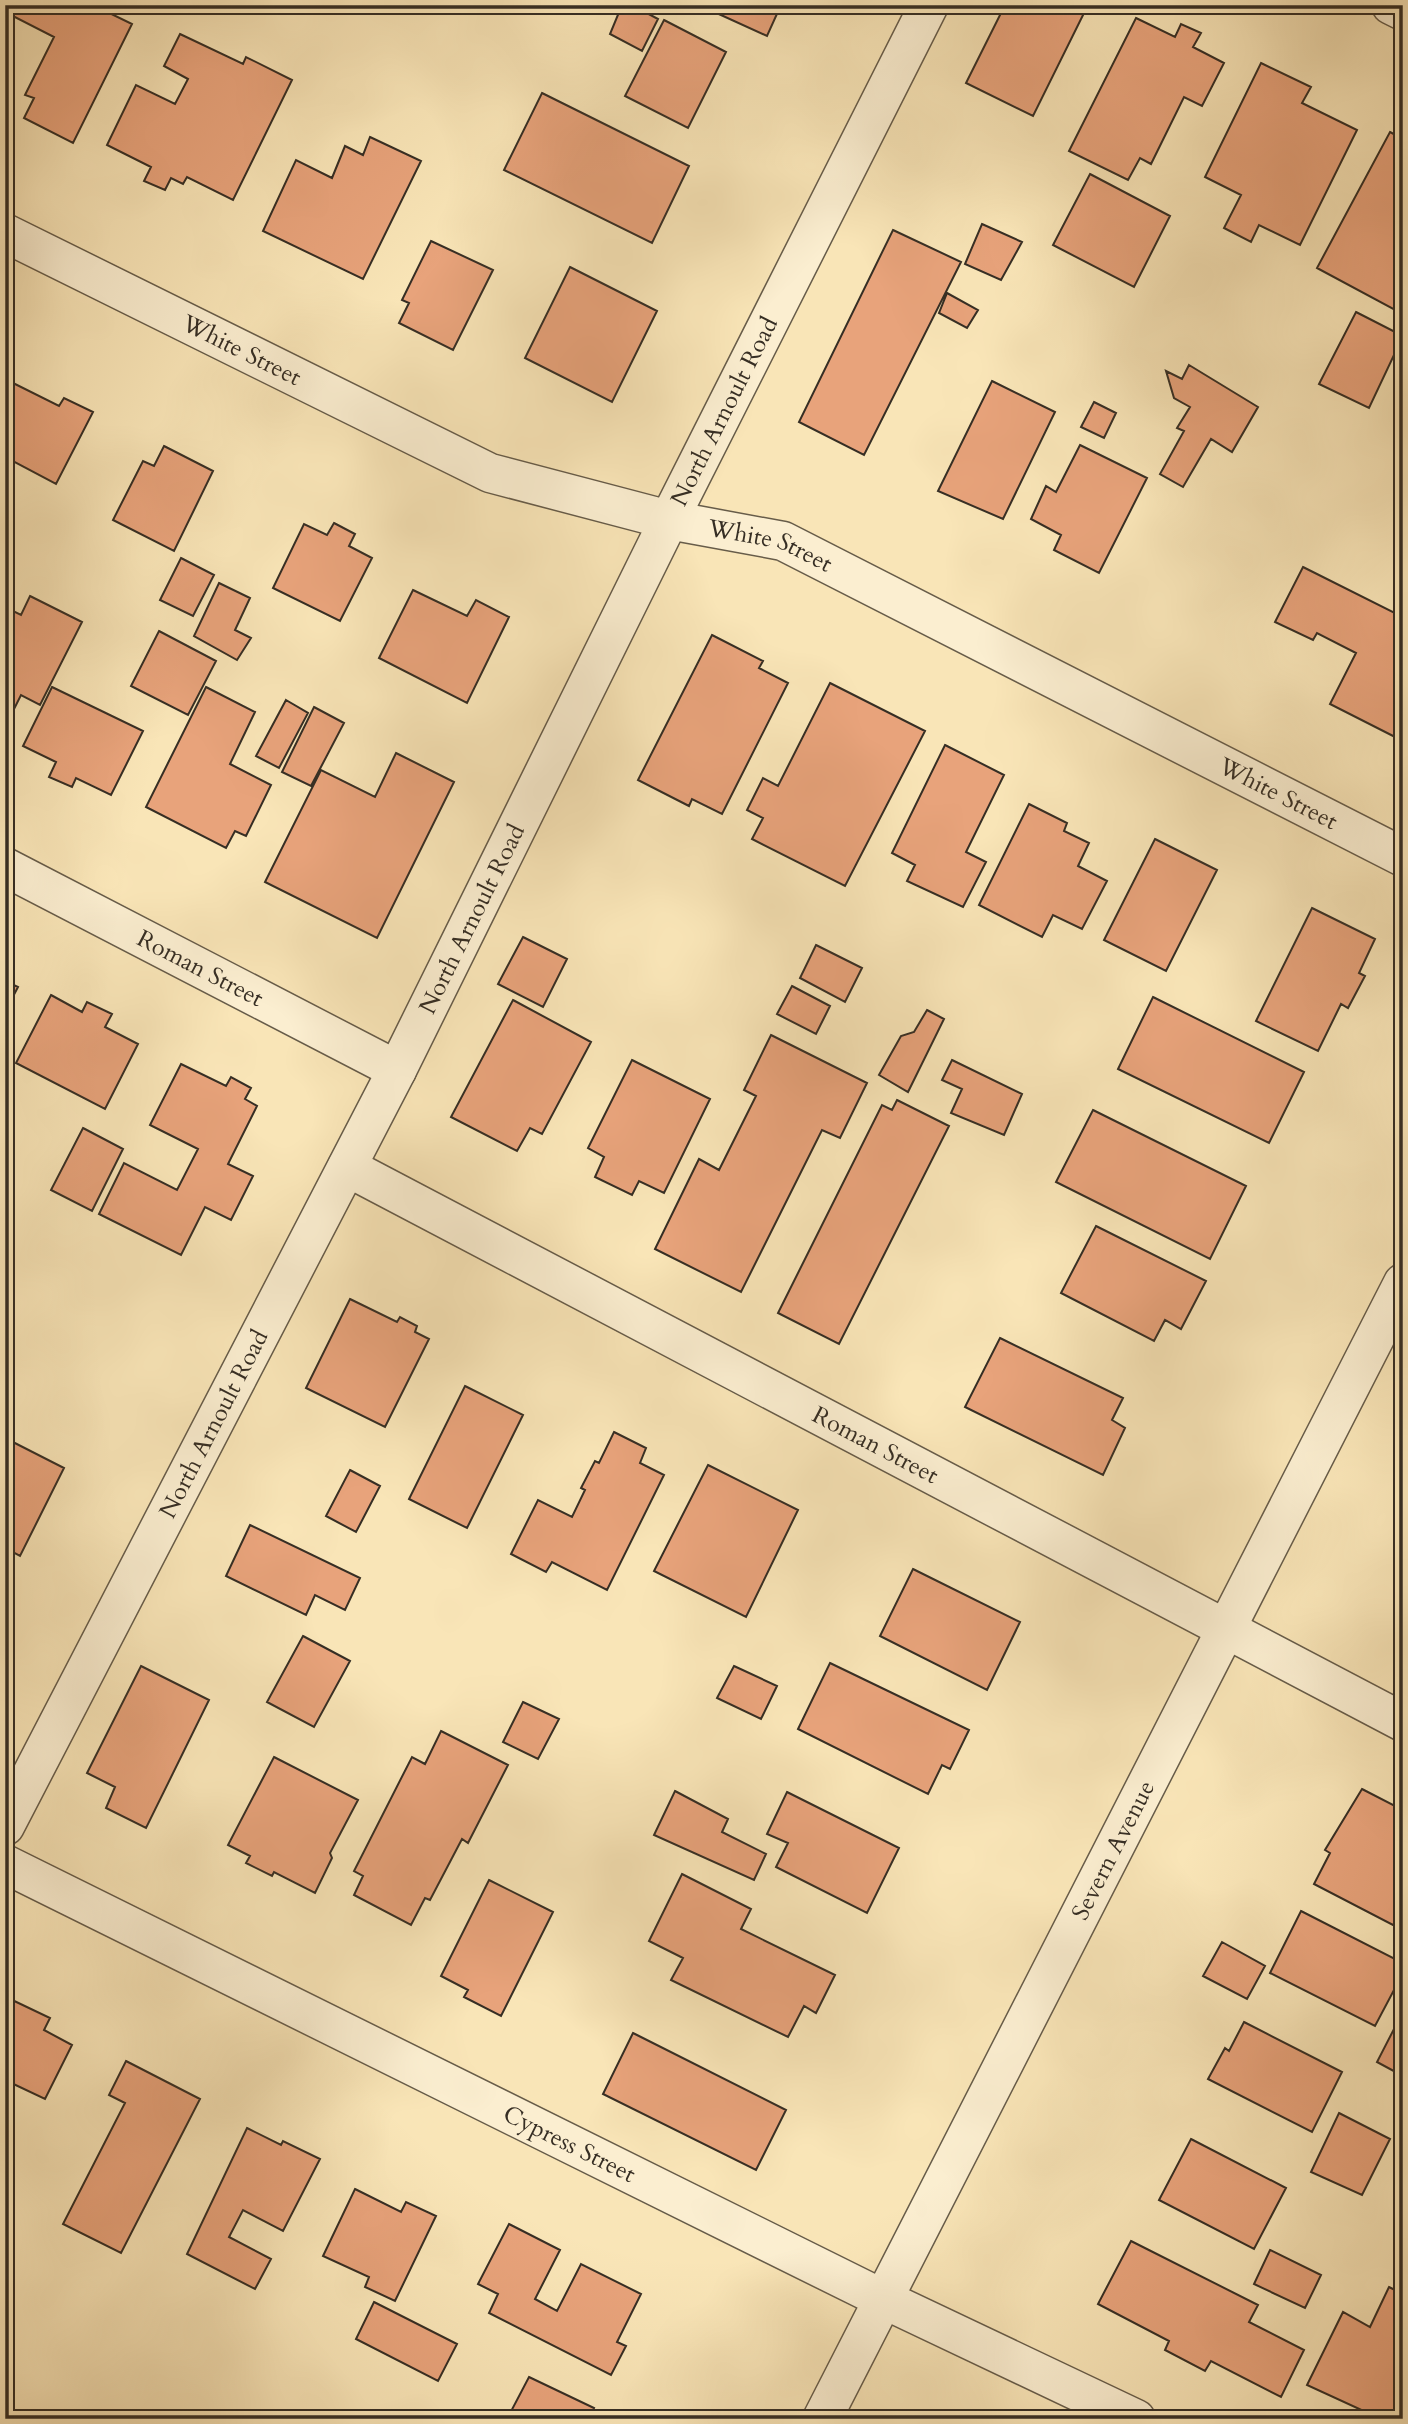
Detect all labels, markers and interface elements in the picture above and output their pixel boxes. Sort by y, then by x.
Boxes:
street label: White Street [175,307,307,394]
street label: North Arnoult Road [663,311,786,512]
street label: White Street [704,511,838,581]
street label: White Street [1212,749,1343,838]
street label: North Arnoult Road [411,819,533,1020]
street label: Roman Street [131,922,269,1015]
street label: North Arnoult Road [151,1324,277,1524]
street label: Roman Street [806,1398,944,1492]
street label: Severn Avenue [1064,1775,1163,1926]
street label: Cypress Street [498,2097,641,2191]

